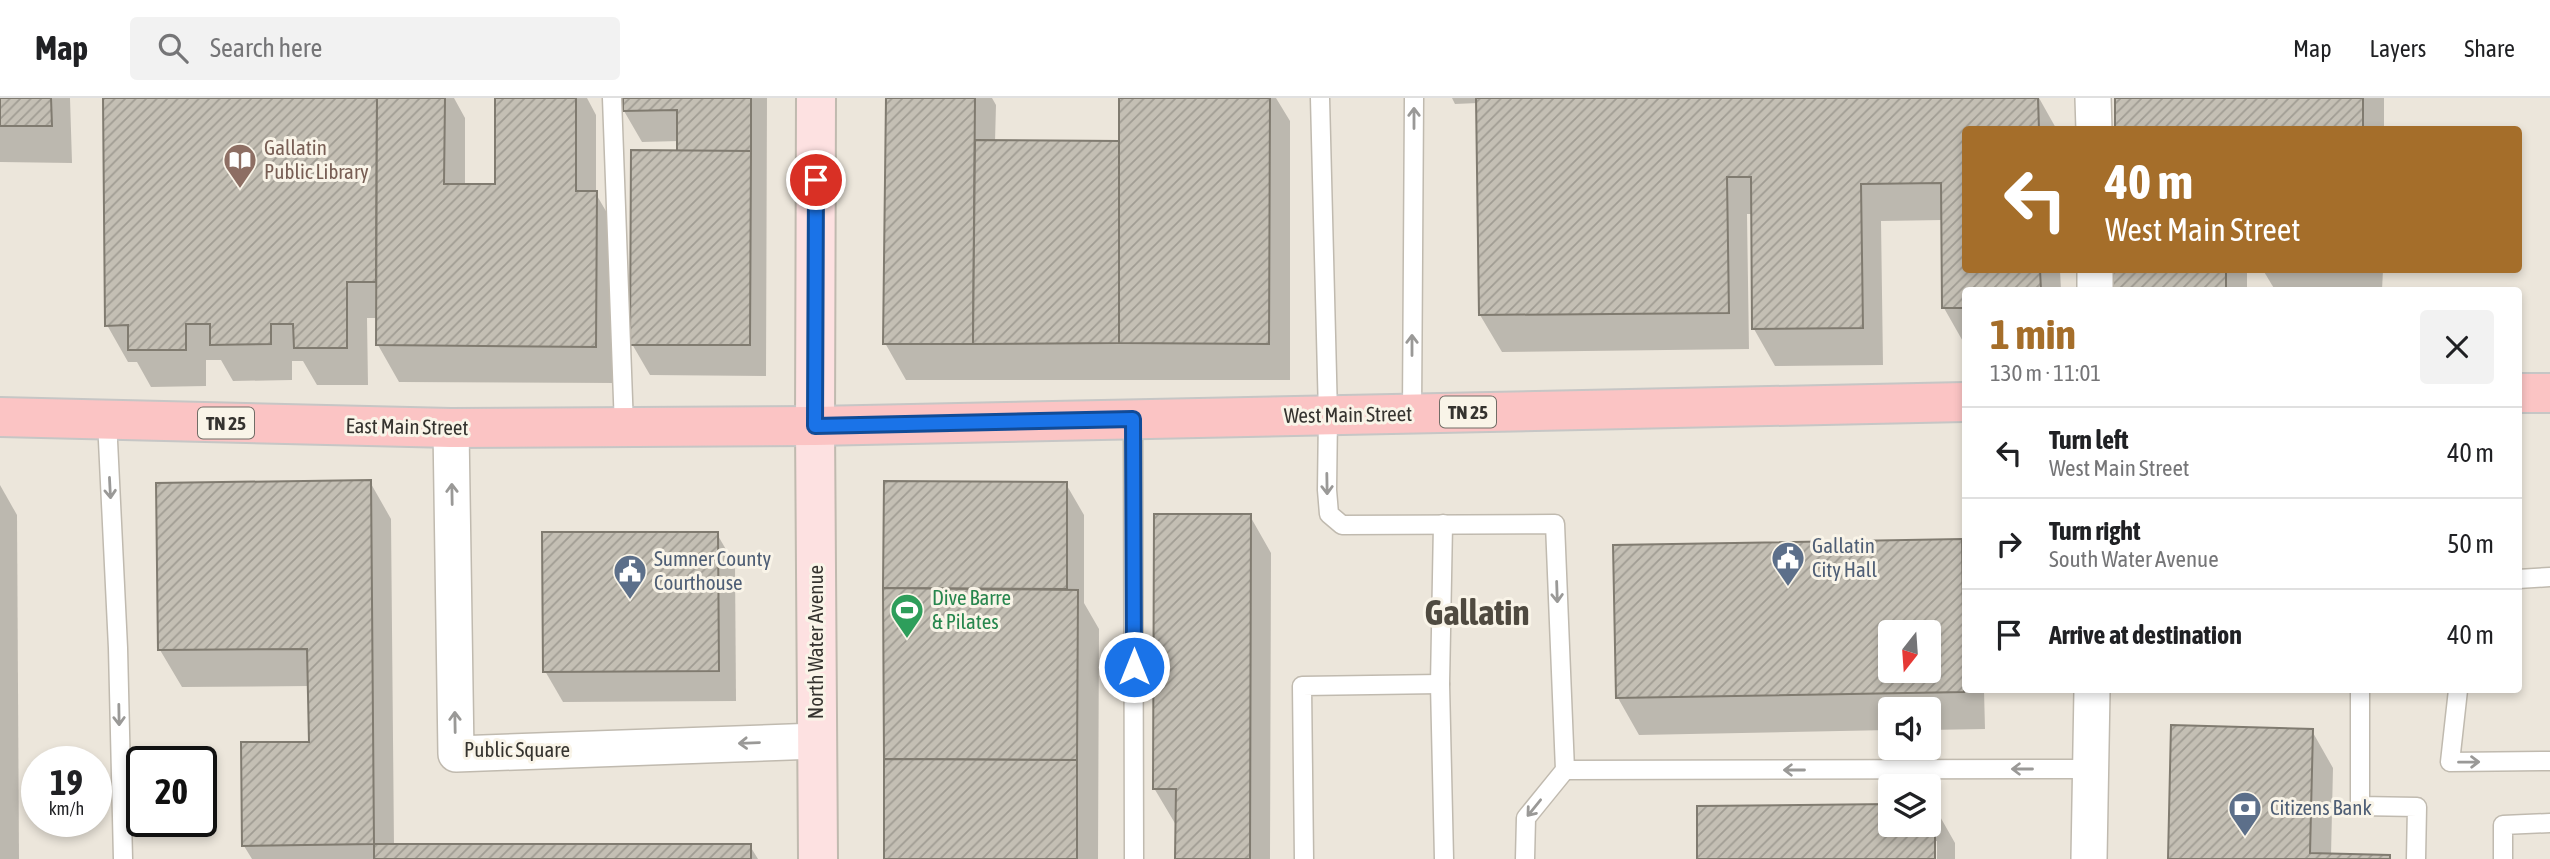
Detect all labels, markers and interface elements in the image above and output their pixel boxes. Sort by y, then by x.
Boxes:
search box [130,17,620,80]
text: Map [35,29,88,67]
icon: search [154,29,192,67]
text: Search here [210,33,322,63]
text: Map [2293,35,2332,62]
text: Layers [2370,35,2426,62]
text: Share [2464,35,2515,62]
one-way arrow [1407,106,1421,129]
place label: Gallatin Public Library [264,135,369,183]
library icon: Gallatin Public Library [221,141,259,190]
pin [786,150,846,210]
text: 40 m [2105,153,2193,209]
icon: left [1990,154,2081,245]
icon: arrive [797,161,835,199]
text: West Main Street [2105,211,2300,248]
text: 1 min [1990,310,2076,358]
button: close [2420,310,2494,384]
one-way arrow [1405,334,1419,357]
text: 130 m · 11:01 [1990,360,2101,386]
road number: TN 25 [1440,396,1496,428]
street label: West Main Street [1284,401,1412,427]
road number: TN 25 [198,408,254,438]
street label: East Main Street [345,413,469,439]
text: Turn left [2049,425,2129,455]
icon: left [1990,434,2028,472]
text: 40 m [2447,438,2494,468]
text: West Main Street [2049,455,2189,481]
one-way arrow [1320,472,1334,495]
one-way arrow [103,476,116,499]
one-way arrow [445,483,459,506]
text: Turn right [2049,516,2140,546]
icon: right [1990,525,2028,563]
text: 50 m [2447,529,2494,559]
place label: Gallatin City Hall [1812,533,1877,581]
public building icon: Gallatin City Hall [1769,539,1807,588]
place label: Sumner County Courthouse [654,546,772,594]
text: South Water Avenue [2049,546,2219,572]
public building icon: Sumner County Courthouse [611,552,649,601]
street label: North Water Avenue [803,565,827,719]
one-way arrow [1551,580,1564,603]
place label: Dive Barre & Pilates [932,585,1011,633]
sports icon: Dive Barre & Pilates [888,591,926,640]
district label: Gallatin [1425,592,1529,632]
icon: arrive [1990,616,2028,654]
north arrow [1878,620,1941,682]
map controls [1878,620,1941,837]
text: Arrive at destination [2049,620,2242,650]
text: 40 m [2447,620,2494,650]
position arrow [1097,630,1171,704]
button: sound [1878,697,1941,760]
one-way arrow [113,703,126,726]
one-way arrow [448,710,462,733]
one-way arrow [737,736,760,750]
street label: Public Square [464,737,570,761]
speed limit sign: 20 [126,746,217,837]
one-way arrow [2458,755,2481,769]
text: 19 [50,762,83,802]
one-way arrow [2011,762,2034,776]
one-way arrow [1783,763,1806,777]
button: layers [1878,774,1941,837]
bank icon: Citizens Bank [2226,789,2264,838]
place label: Citizens Bank [2270,795,2372,819]
text: km/h [49,798,84,819]
one-way arrow [1526,799,1541,817]

